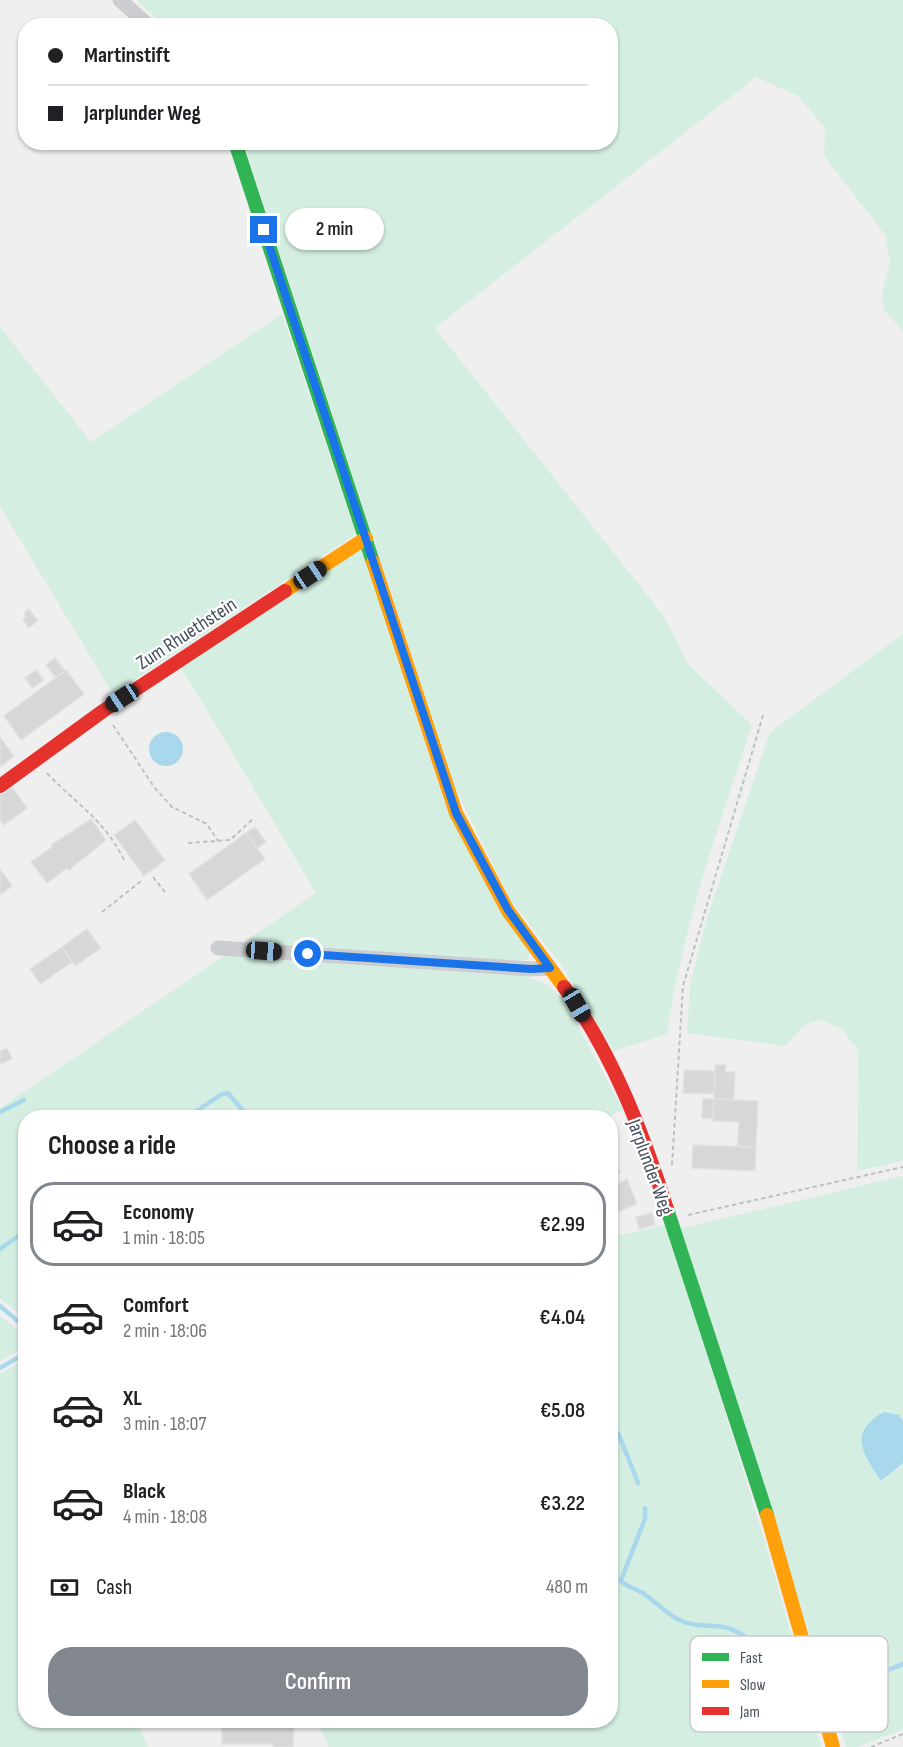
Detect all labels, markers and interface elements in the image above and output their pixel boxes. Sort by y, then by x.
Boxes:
text: Martinstift [84,42,170,69]
text: Jarplunder Weg [84,100,201,127]
callout: 2 min [285,209,384,251]
route end [250,216,277,243]
text: 2 min [316,217,353,241]
car [290,558,330,592]
street label: Zum Rhuethstein [132,593,241,675]
car [102,681,142,715]
route start [294,940,321,967]
car [245,941,283,961]
car [560,985,594,1025]
street label: Jarplunder Weg [621,1115,679,1219]
text: Choose a ride [48,1130,176,1162]
icon: car [51,1197,105,1251]
text: Economy [123,1199,194,1226]
text: €2.99 [540,1211,585,1238]
text: 1 min · 18:05 [123,1226,205,1250]
icon: car [51,1290,105,1344]
text: Comfort [123,1292,189,1319]
text: €4.04 [539,1304,585,1331]
text: 2 min · 18:06 [123,1319,207,1343]
icon: car [51,1383,105,1437]
text: XL [123,1385,142,1412]
text: €5.08 [540,1397,585,1424]
text: 3 min · 18:07 [123,1412,206,1436]
icon: car [51,1476,105,1530]
text: Black [123,1478,165,1505]
text: €3.22 [540,1490,585,1517]
text: 4 min · 18:08 [123,1505,207,1529]
icon: cash [48,1571,81,1604]
text: Cash [96,1574,132,1601]
text: 480 m [546,1575,588,1599]
legend [690,1636,888,1732]
button: Confirm [48,1647,588,1716]
text: Fast [740,1649,763,1668]
text: Slow [740,1676,765,1695]
text: Jam [739,1703,760,1722]

